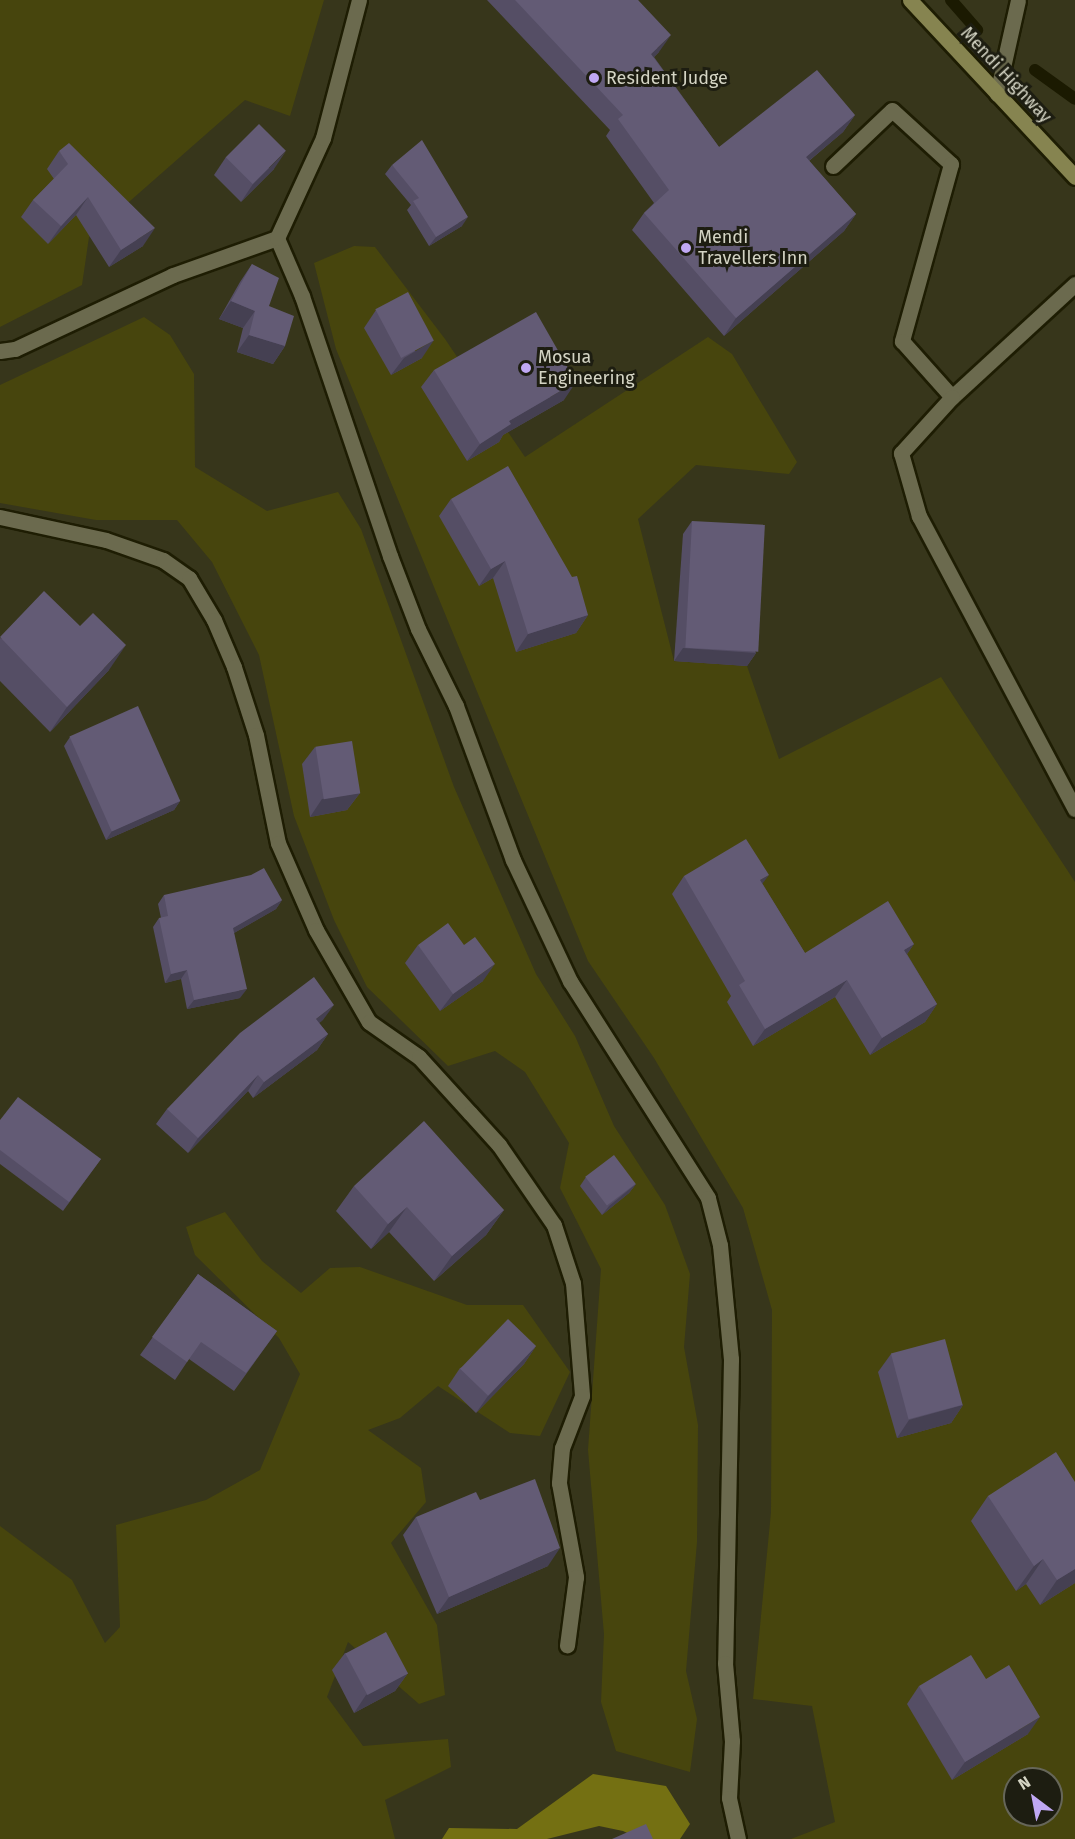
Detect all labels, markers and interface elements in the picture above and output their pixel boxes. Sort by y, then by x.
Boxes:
street label: Mendi Highway [956,23,1056,127]
place label: Resident Judge [606,67,728,89]
marker: Resident Judge [587,71,601,85]
place label: Mendi Travellers Inn [698,227,808,270]
marker: Mendi Travellers Inn [679,241,693,255]
place label: Mosua Engineering [538,347,635,389]
marker: Mosua Engineering [519,361,533,375]
north arrow [1003,1767,1063,1827]
text: N [1015,1772,1034,1794]

